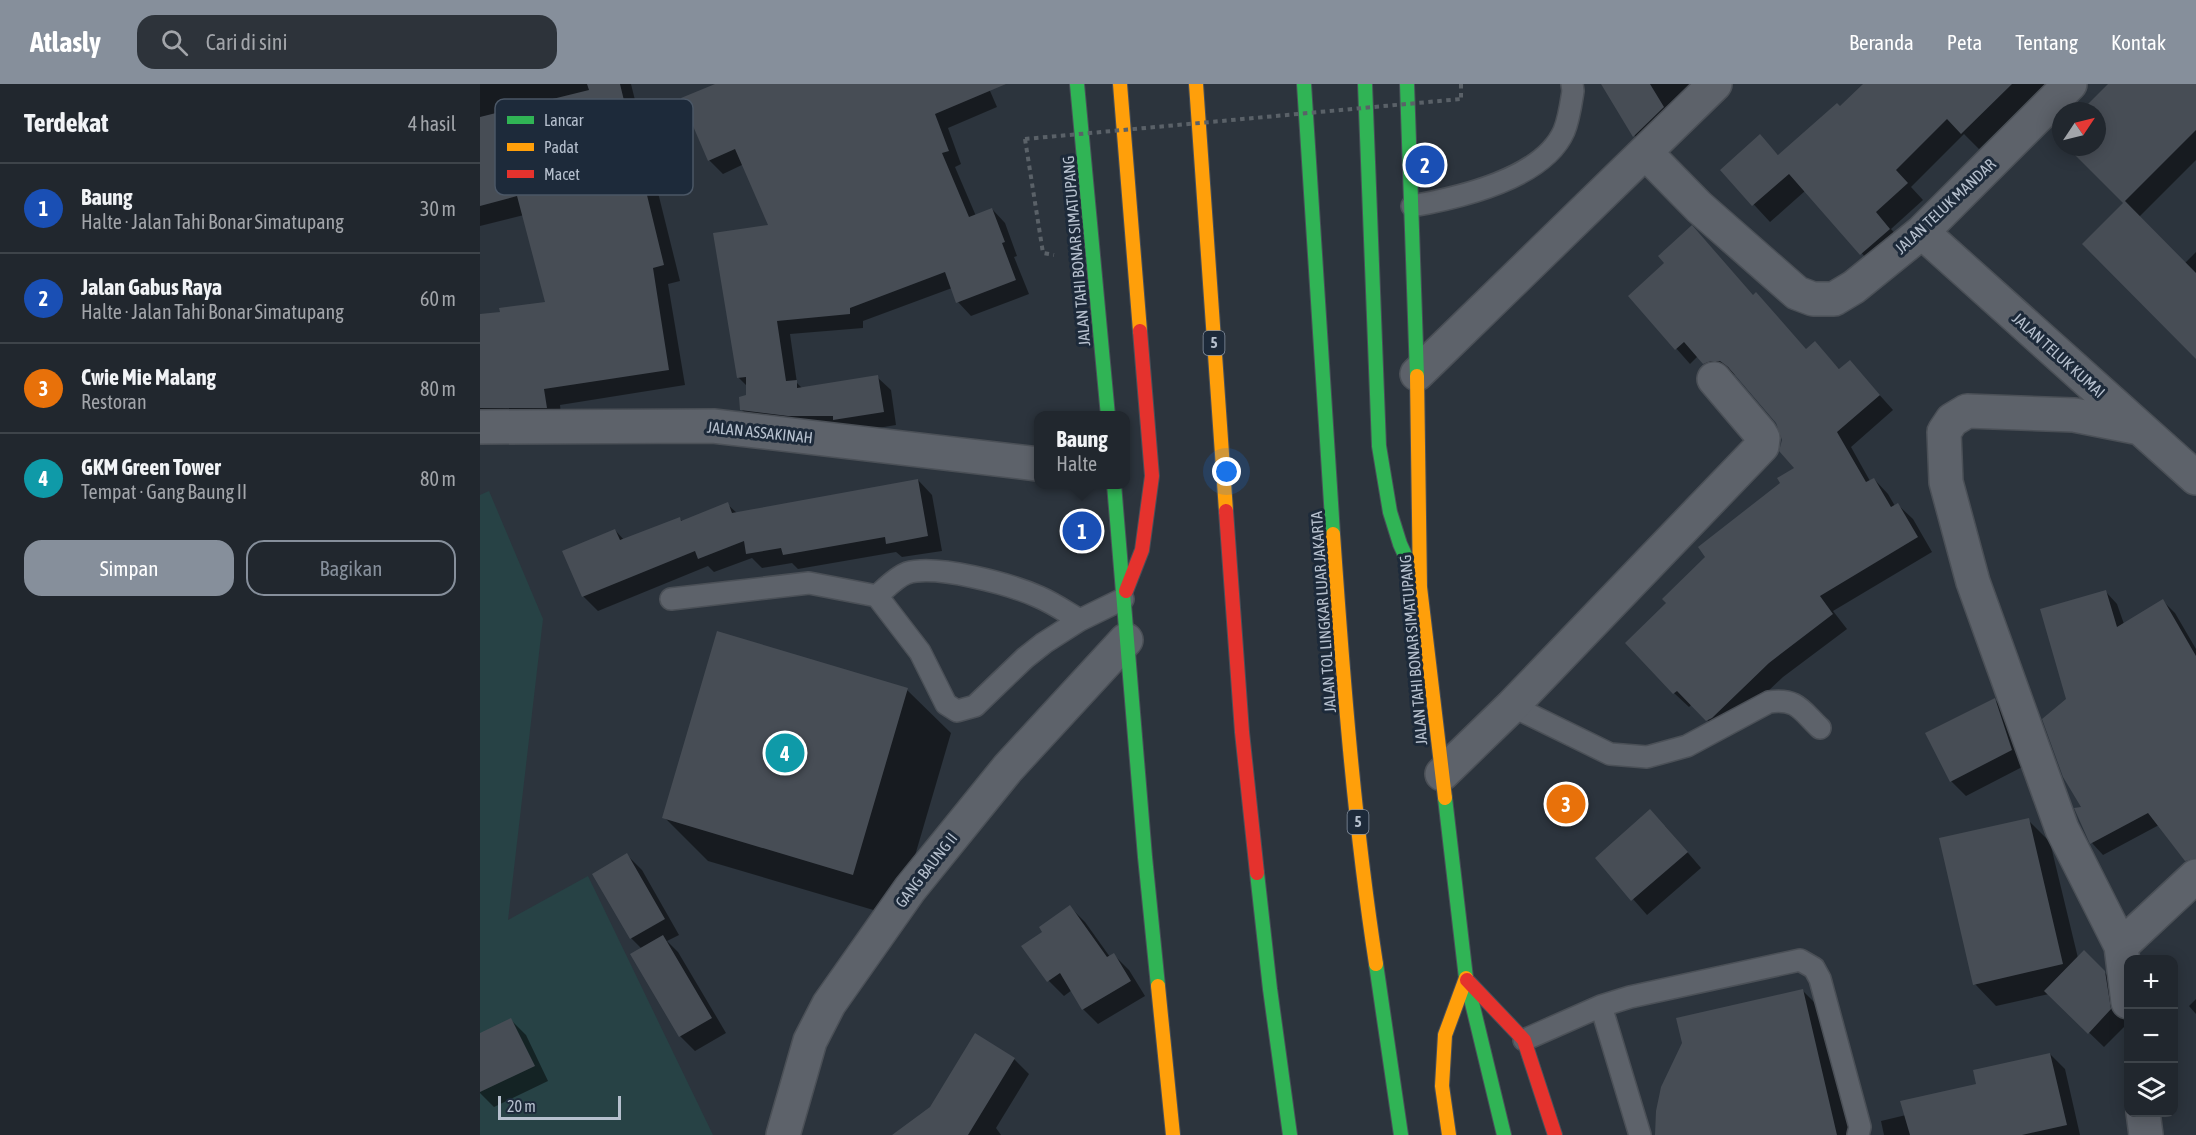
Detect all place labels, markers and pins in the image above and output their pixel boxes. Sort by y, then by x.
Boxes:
pin: 2 [1406,142,1444,188]
pin: 1 [1062,508,1102,554]
pin: 4 [766,730,804,776]
pin: 3 [1546,782,1586,826]

